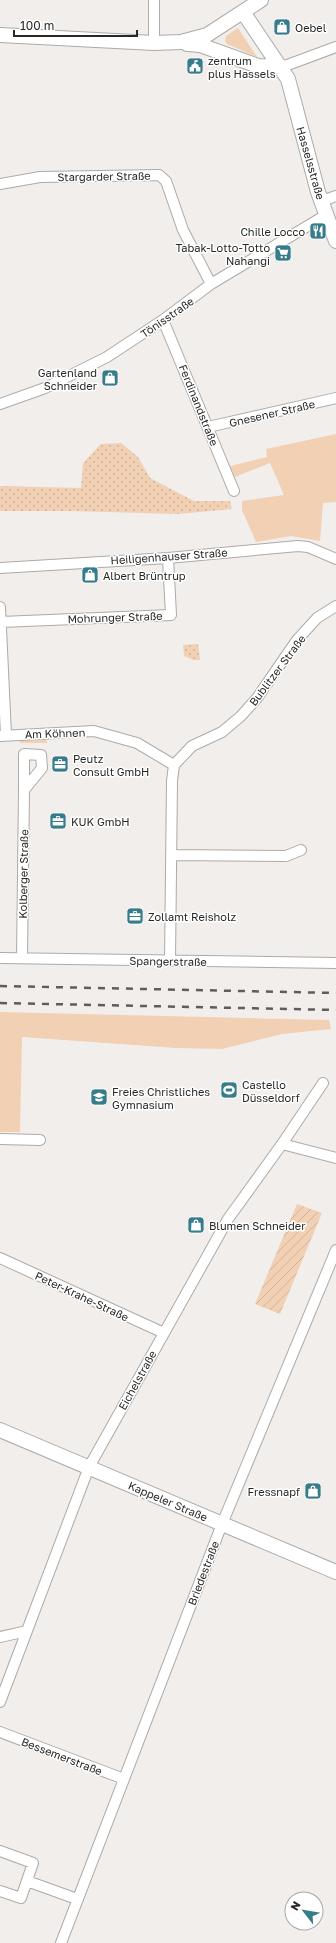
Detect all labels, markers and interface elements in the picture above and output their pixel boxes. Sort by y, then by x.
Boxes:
scale bar [14,12,137,38]
shop icon: Oebel [272,17,292,37]
text: 100 m [20,18,54,33]
place label: Oebel [295,21,327,34]
place label: zentrum plus Hassels [208,54,276,80]
public building icon: zentrum plus Hassels [185,56,205,76]
street label: Hasselsstraße [294,125,328,201]
street label: Stargarder Straße [57,169,151,183]
restaurant icon: Chille Locco [308,221,328,241]
place label: Chille Locco [240,225,305,238]
place label: Tabak-Lotto-Totto Nahangi [175,241,270,267]
supermarket icon: Tabak-Lotto-Totto Nahangi [273,243,293,263]
street label: Tönisstraße [138,294,196,340]
street label: Ferdinandstraße [177,362,221,448]
place label: Gartenland Schneider [38,366,98,392]
shop icon: Gartenland Schneider [100,368,120,388]
street label: Gnesener Straße [228,397,316,429]
street label: Heiligenhauser Straße [110,545,228,567]
shop icon: Albert Brüntrup [80,565,100,585]
place label: Albert Brüntrup [103,569,186,582]
street label: Mohrunger Straße [67,609,163,625]
street label: Bublitzer Straße [246,632,308,708]
street label: Am Köhnen [25,725,85,741]
place label: Peutz Consult GmbH [73,752,149,778]
office icon: Peutz Consult GmbH [50,754,70,774]
office icon: KUK GmbH [48,811,68,831]
place label: KUK GmbH [71,815,130,828]
street label: Kolberger Straße [16,829,30,919]
office icon: Zollamt Reisholz [125,906,145,926]
place label: Zollamt Reisholz [148,910,237,923]
street label: Spangerstraße [129,954,207,968]
place label: Castello Düsseldorf [242,1078,300,1104]
sports icon: Castello Düsseldorf [219,1080,239,1100]
place label: Freies Christliches Gymnasium [112,1085,210,1111]
school or university icon: Freies Christliches Gymnasium [89,1087,109,1107]
shop icon: Blumen Schneider [186,1215,206,1235]
place label: Blumen Schneider [209,1219,306,1232]
street label: Peter-Krahe-Straße [33,1269,131,1323]
street label: Eichelstraße [115,1348,159,1412]
street label: Kappeler Straße [126,1478,210,1524]
shop icon: Fressnapf [303,1481,323,1501]
place label: Fressnapf [248,1485,300,1498]
street label: Briedestraße [185,1539,221,1607]
street label: Bessemerstraße [20,1735,104,1777]
north arrow [284,1891,324,1931]
text: N [287,1899,303,1913]

